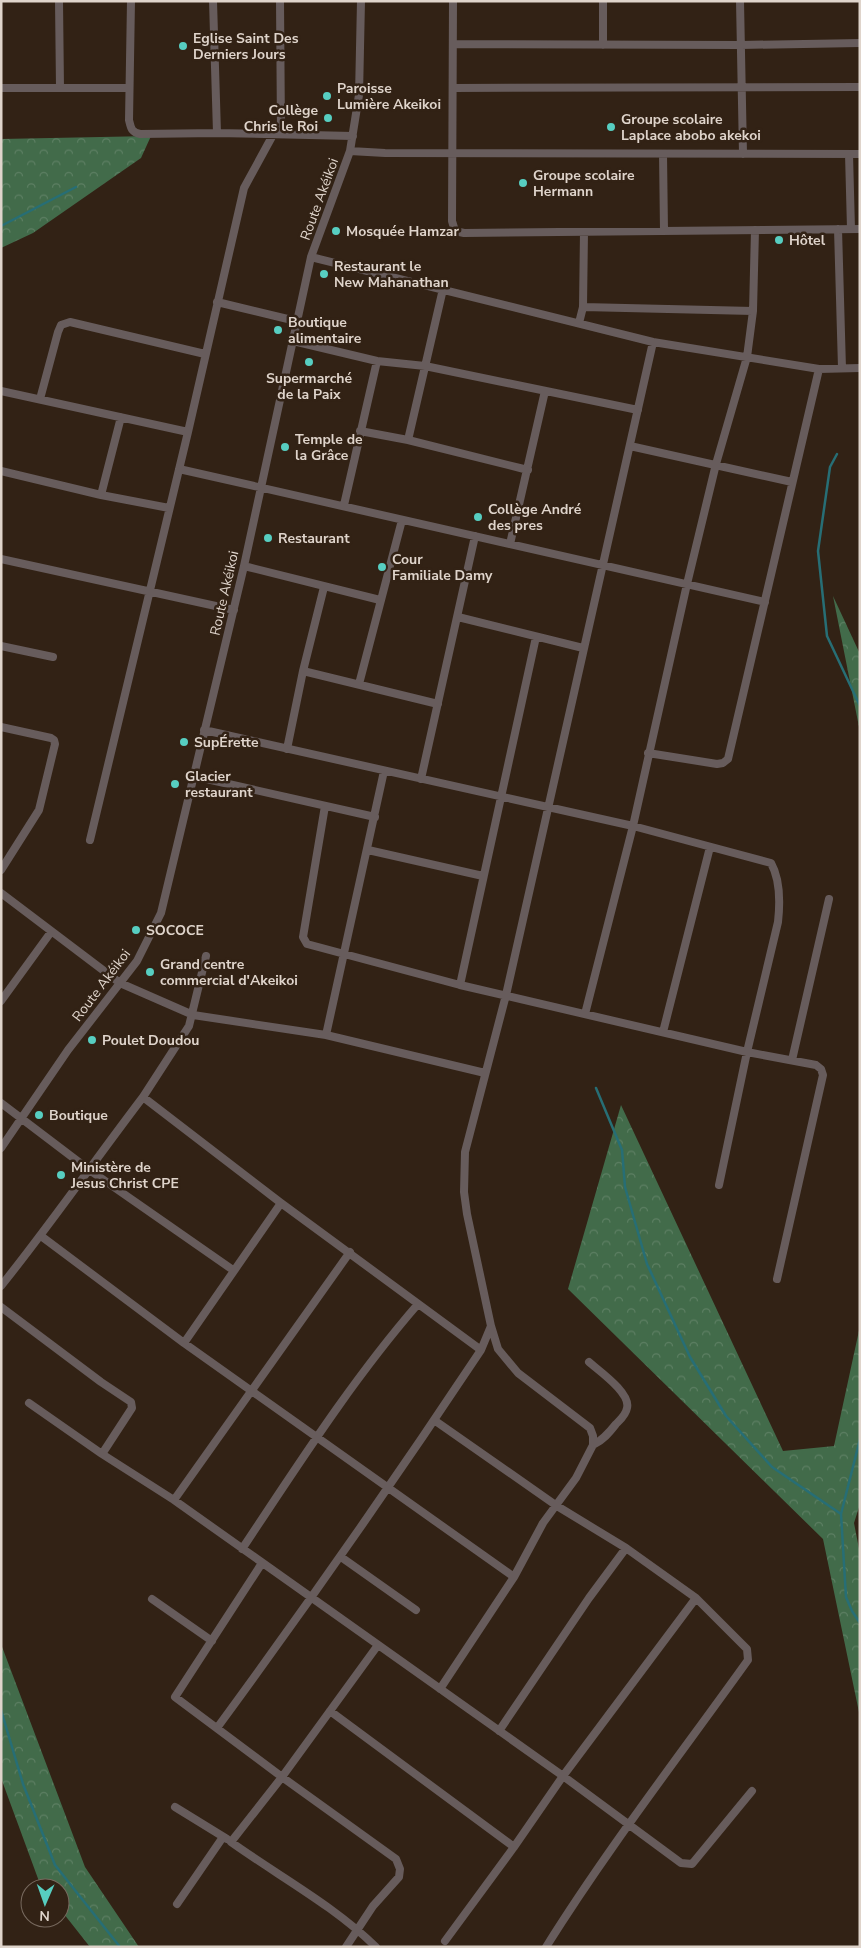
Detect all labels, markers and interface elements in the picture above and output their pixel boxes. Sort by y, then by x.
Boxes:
place label: Eglise Saint Des Derniers Jours [193,29,299,64]
marker: Eglise Saint Des Derniers Jours [177,40,189,52]
place label: Paroisse Lumière Akeikoi [337,79,441,114]
marker: Paroisse Lumière Akeikoi [321,90,333,102]
place label: Collège Chris le Roi [244,101,318,136]
place label: Groupe scolaire Laplace abobo akekoi [621,110,761,145]
marker: Collège Chris le Roi [322,112,334,124]
marker: Groupe scolaire Laplace abobo akekoi [605,121,617,133]
street label: Route Akéikoi [296,155,343,243]
place label: Groupe scolaire Hermann [533,166,635,201]
marker: Groupe scolaire Hermann [517,177,529,189]
place label: Mosquée Hamzar [346,222,459,241]
marker: Mosquée Hamzar [330,225,342,237]
place label: Hôtel [789,231,826,250]
marker: Hôtel [773,234,785,246]
place label: Restaurant le New Mahanathan [334,257,449,292]
marker: Restaurant le New Mahanathan [318,268,330,280]
place label: Boutique alimentaire [288,313,362,348]
marker: Boutique alimentaire [272,324,284,336]
marker: Supermarché de la Paix [303,356,315,368]
place label: Supermarché de la Paix [266,369,352,404]
place label: Temple de la Grâce [295,430,363,465]
marker: Temple de la Grâce [279,441,291,453]
place label: Collège André des pres [488,500,582,535]
marker: Collège André des pres [472,511,484,523]
place label: Restaurant [278,529,350,548]
marker: Restaurant [262,532,274,544]
street label: Route Akéikoi [206,549,243,637]
place label: Cour Familiale Damy [392,550,493,585]
marker: Cour Familiale Damy [376,561,388,573]
place label: SupÉrette [194,733,259,752]
marker: SupÉrette [178,736,190,748]
place label: Glacier restaurant [185,767,253,802]
marker: Glacier restaurant [169,778,181,790]
place label: SOCOCE [146,921,204,940]
marker: SOCOCE [130,924,142,936]
street label: Route Akéikoi [68,945,135,1025]
place label: Grand centre commercial d'Akeikoi [160,955,298,990]
marker: Grand centre commercial d'Akeikoi [144,966,156,978]
place label: Poulet Doudou [102,1031,199,1050]
marker: Poulet Doudou [86,1034,98,1046]
place label: Boutique [49,1106,108,1125]
marker: Boutique [33,1109,45,1121]
place label: Ministère de Jesus Christ CPE [70,1158,179,1193]
marker: Ministère de Jesus Christ CPE [55,1169,67,1181]
north arrow [20,1878,70,1928]
text: N [39,1906,50,1925]

